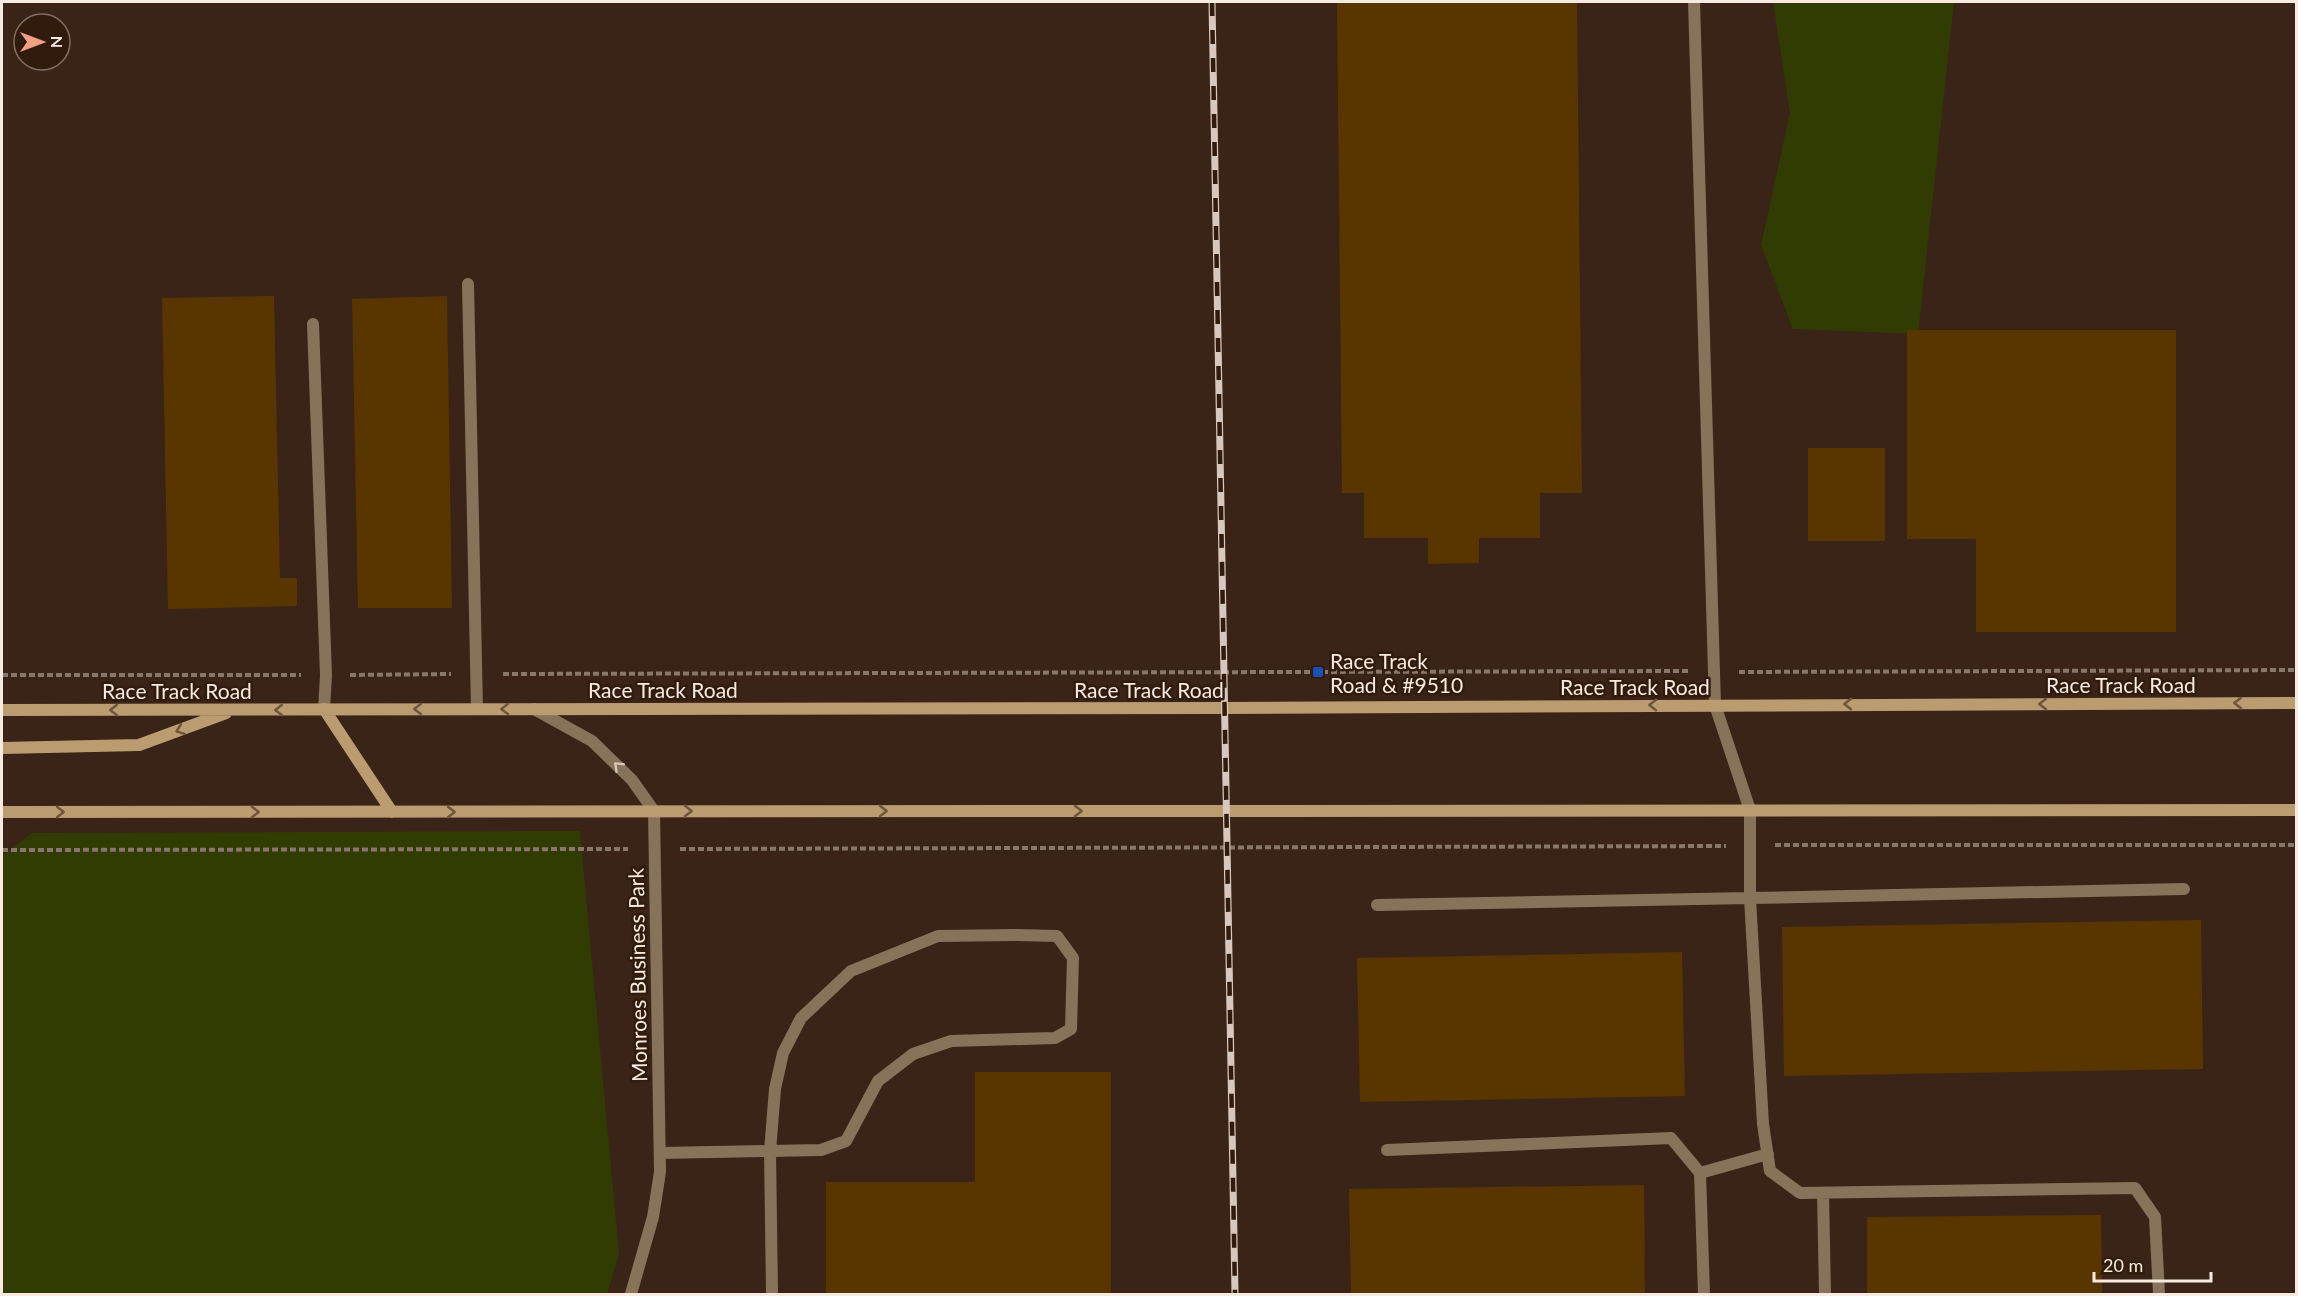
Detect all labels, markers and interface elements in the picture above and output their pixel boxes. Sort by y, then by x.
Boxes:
north arrow [12,12,72,72]
text: N [48,36,67,48]
place label: Race Track Road & #9510 [1330,648,1463,697]
marker: Race Track Road & #9510 [1311,665,1325,679]
street label: Race Track Road [2046,672,2196,697]
street label: Race Track Road [1560,674,1710,699]
street label: Race Track Road [588,677,738,702]
street label: Race Track Road [1074,677,1224,702]
street label: Race Track Road [102,678,252,703]
one-way arrow [2234,697,2243,709]
one-way arrow [1844,698,1853,710]
one-way arrow [2039,698,2048,710]
one-way arrow [1649,699,1658,711]
one-way arrow [275,703,284,716]
one-way arrow [414,703,423,715]
one-way arrow [501,703,510,715]
one-way arrow [109,704,118,716]
one-way arrow [175,723,186,735]
one-way arrow [614,762,624,773]
one-way arrow [683,805,692,817]
one-way arrow [878,805,887,817]
one-way arrow [1073,805,1082,817]
one-way arrow [55,806,64,818]
one-way arrow [250,806,259,818]
one-way arrow [446,806,455,818]
street label: Monroes Business Park [623,867,651,1082]
scale bar [2094,1245,2211,1283]
text: 20 m [2103,1254,2143,1276]

